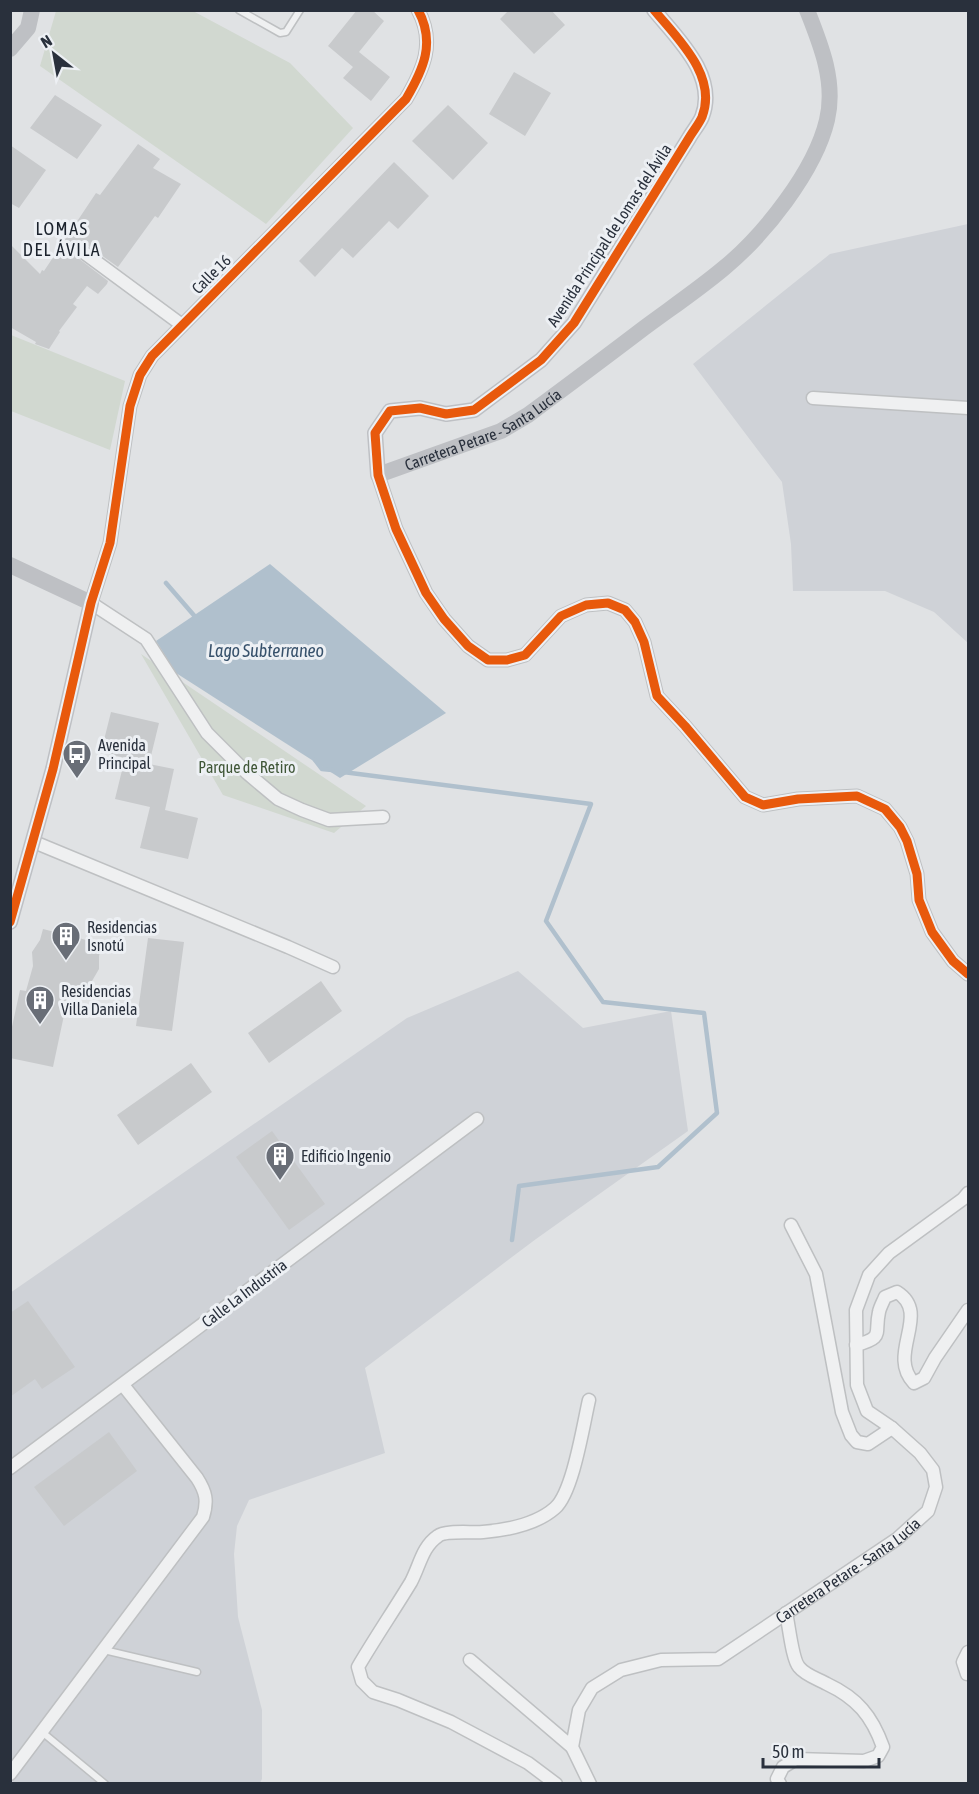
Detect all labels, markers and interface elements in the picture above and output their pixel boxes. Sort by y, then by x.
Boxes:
north arrow [24,24,84,84]
text: N [38,31,55,51]
street label: Avenida Principal de Lomas del Ávila [543,140,676,330]
district label: LOMAS DEL ÁVILA [23,218,101,260]
street label: Calle 16 [188,251,234,297]
street label: Carretera Petare - Santa Lucía [402,385,564,474]
water label: Lago Subterraneo [208,640,324,661]
place label: Avenida Principal [98,736,152,773]
bus stop icon: Avenida Principal [61,738,93,780]
park label: Parque de Retiro [198,758,296,777]
place label: Residencias Isnotú [87,918,157,954]
building icon: Residencias Isnotú [50,920,82,962]
place label: Residencias Villa Daniela [61,982,137,1018]
building icon: Residencias Villa Daniela [24,984,56,1026]
building icon: Edificio Ingenio [264,1140,296,1182]
place label: Edificio Ingenio [301,1147,391,1166]
street label: Calle La Industria [198,1255,290,1331]
street label: Carretera Petare - Santa Lucía [772,1514,924,1627]
scale bar [763,1731,878,1769]
text: 50 m [772,1741,804,1762]

